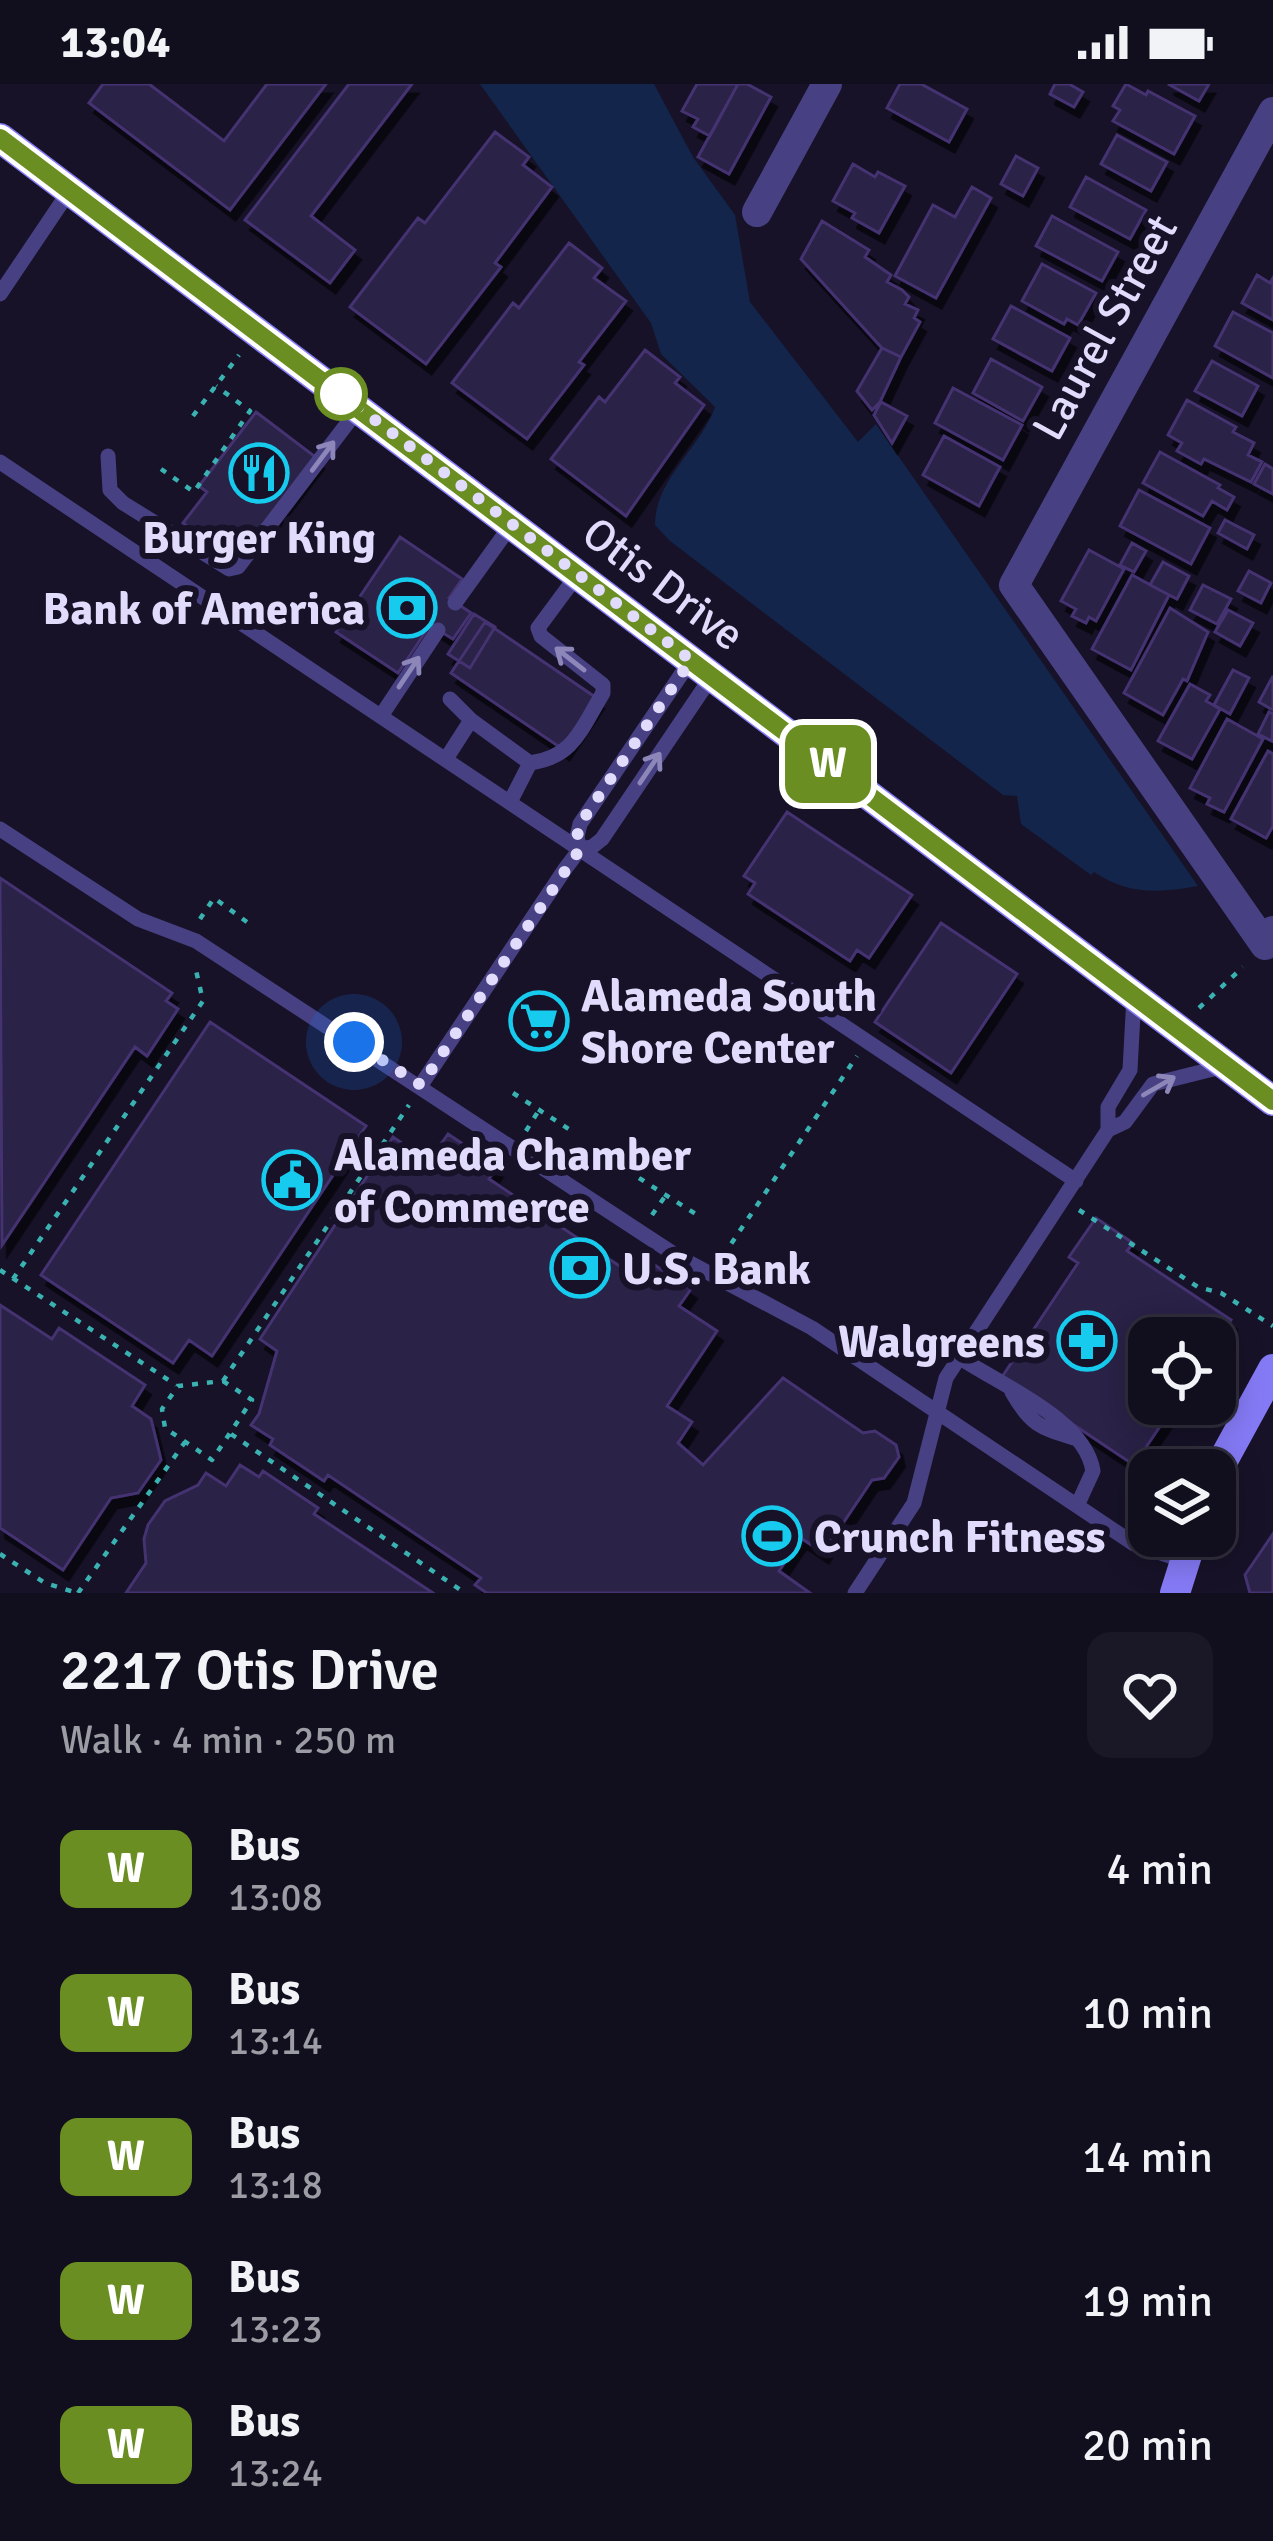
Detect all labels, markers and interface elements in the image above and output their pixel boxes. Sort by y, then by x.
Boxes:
text: 13:04 [60,15,170,70]
street label: Laurel Street [1021,205,1190,450]
unlabelled marker [316,369,366,419]
one-way arrow [309,440,335,472]
restaurant icon: Burger King [228,442,290,504]
street label: Otis Drive [571,506,755,663]
place label: Burger King [142,511,376,566]
bank icon: Bank of America [376,577,438,639]
place label: Bank of America [43,582,365,637]
one-way arrow [554,646,586,673]
one-way arrow [396,656,421,690]
line badge: W [789,725,867,803]
text: W [809,738,847,789]
one-way arrow [637,751,662,785]
place label: Alameda South Shore Center [581,969,877,1076]
supermarket icon: Alameda South Shore Center [508,990,570,1052]
your location [324,1012,384,1072]
one-way arrow [1142,1073,1176,1097]
place label: Alameda Chamber of Commerce [334,1128,691,1235]
public building icon: Alameda Chamber of Commerce [261,1149,323,1211]
bank icon: U.S. Bank [549,1237,611,1299]
place label: U.S. Bank [622,1242,811,1297]
pharmacy icon: Walgreens [1056,1310,1118,1372]
place label: Walgreens [838,1315,1045,1370]
map controls [1128,1317,1236,1557]
button: locate [1128,1317,1236,1425]
button: layers [1128,1449,1236,1557]
sports icon: Crunch Fitness [741,1505,803,1567]
place label: Crunch Fitness [814,1510,1105,1565]
button: heart [1087,1632,1213,1758]
text: 2217 Otis Drive [60,1635,439,1706]
text: Walk · 4 min · 250 m [60,1716,396,1764]
text: Bus [228,1818,300,1873]
text: 4 min [1106,1842,1213,1897]
text: W [107,1843,145,1894]
text: 13:08 [228,1873,323,1921]
text: Bus [228,1962,300,2017]
text: 10 min [1082,1986,1213,2041]
text: W [107,1987,145,2038]
text: 13:14 [228,2017,323,2065]
text: Bus [228,2106,300,2161]
text: 14 min [1082,2130,1213,2185]
text: W [107,2131,145,2182]
text: 13:18 [228,2161,323,2209]
text: Bus [228,2250,300,2305]
text: 19 min [1082,2274,1213,2329]
text: W [107,2275,145,2326]
text: 13:23 [228,2305,323,2353]
text: Bus [228,2394,300,2449]
text: 20 min [1082,2418,1213,2473]
text: W [107,2419,145,2470]
text: 13:24 [228,2449,323,2497]

